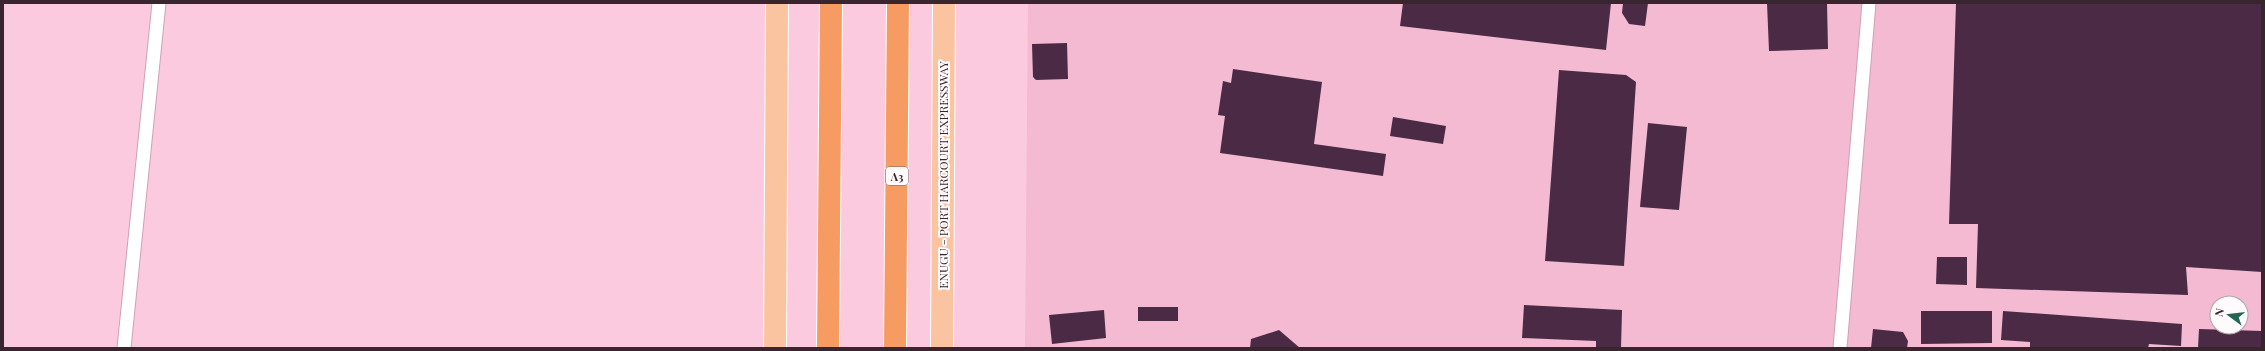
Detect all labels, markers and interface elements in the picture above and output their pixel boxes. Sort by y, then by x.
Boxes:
street label: ENUGU - PORT HARCOURT EXPRESSWAY [935,60,951,289]
road number: A3 [886,167,908,185]
north arrow [2209,295,2249,335]
text: N [2211,306,2227,318]

